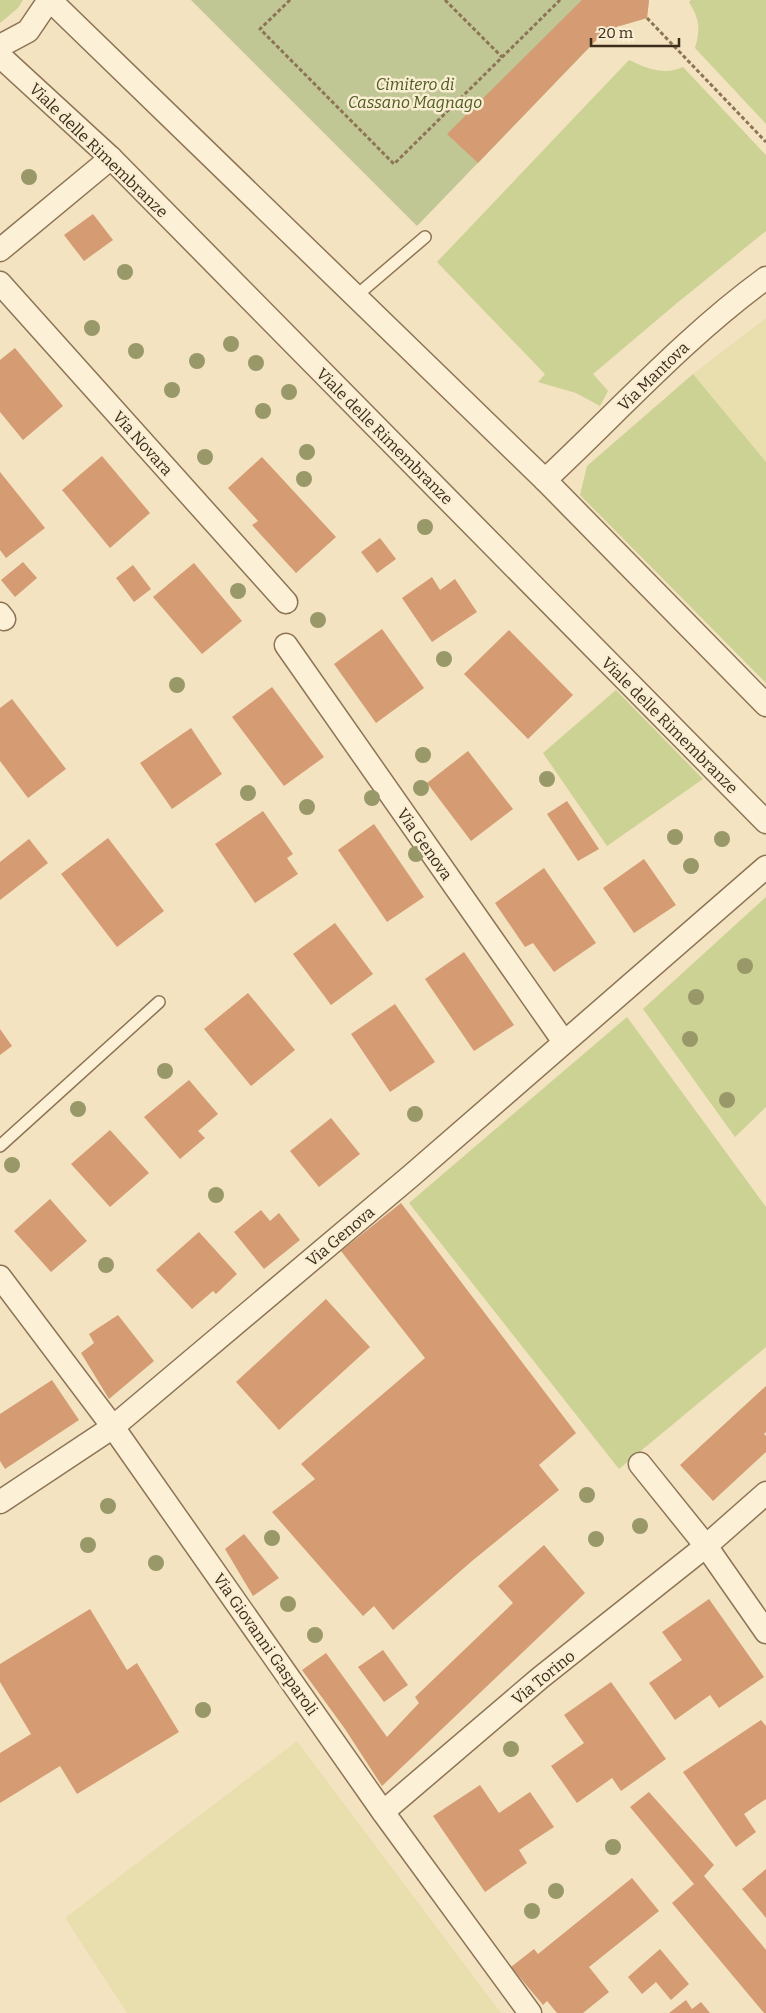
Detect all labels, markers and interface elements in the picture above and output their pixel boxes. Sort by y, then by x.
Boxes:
scale bar [591,15,678,47]
text: 20 m [598,24,634,42]
park label: Cimitero di Cassano Magnago [348,75,482,112]
street label: Viale delle Rimembranze [25,79,172,222]
street label: Via Mantova [614,338,693,415]
street label: Viale delle Rimembranze [312,364,457,509]
street label: Via Novara [109,407,177,480]
street label: Viale delle Rimembranze [597,653,742,798]
street label: Via Genova [393,805,456,884]
street label: Via Genova [302,1202,379,1270]
street label: Via Giovanni Gasparoli [209,1570,322,1719]
street label: Via Torino [508,1646,579,1709]

